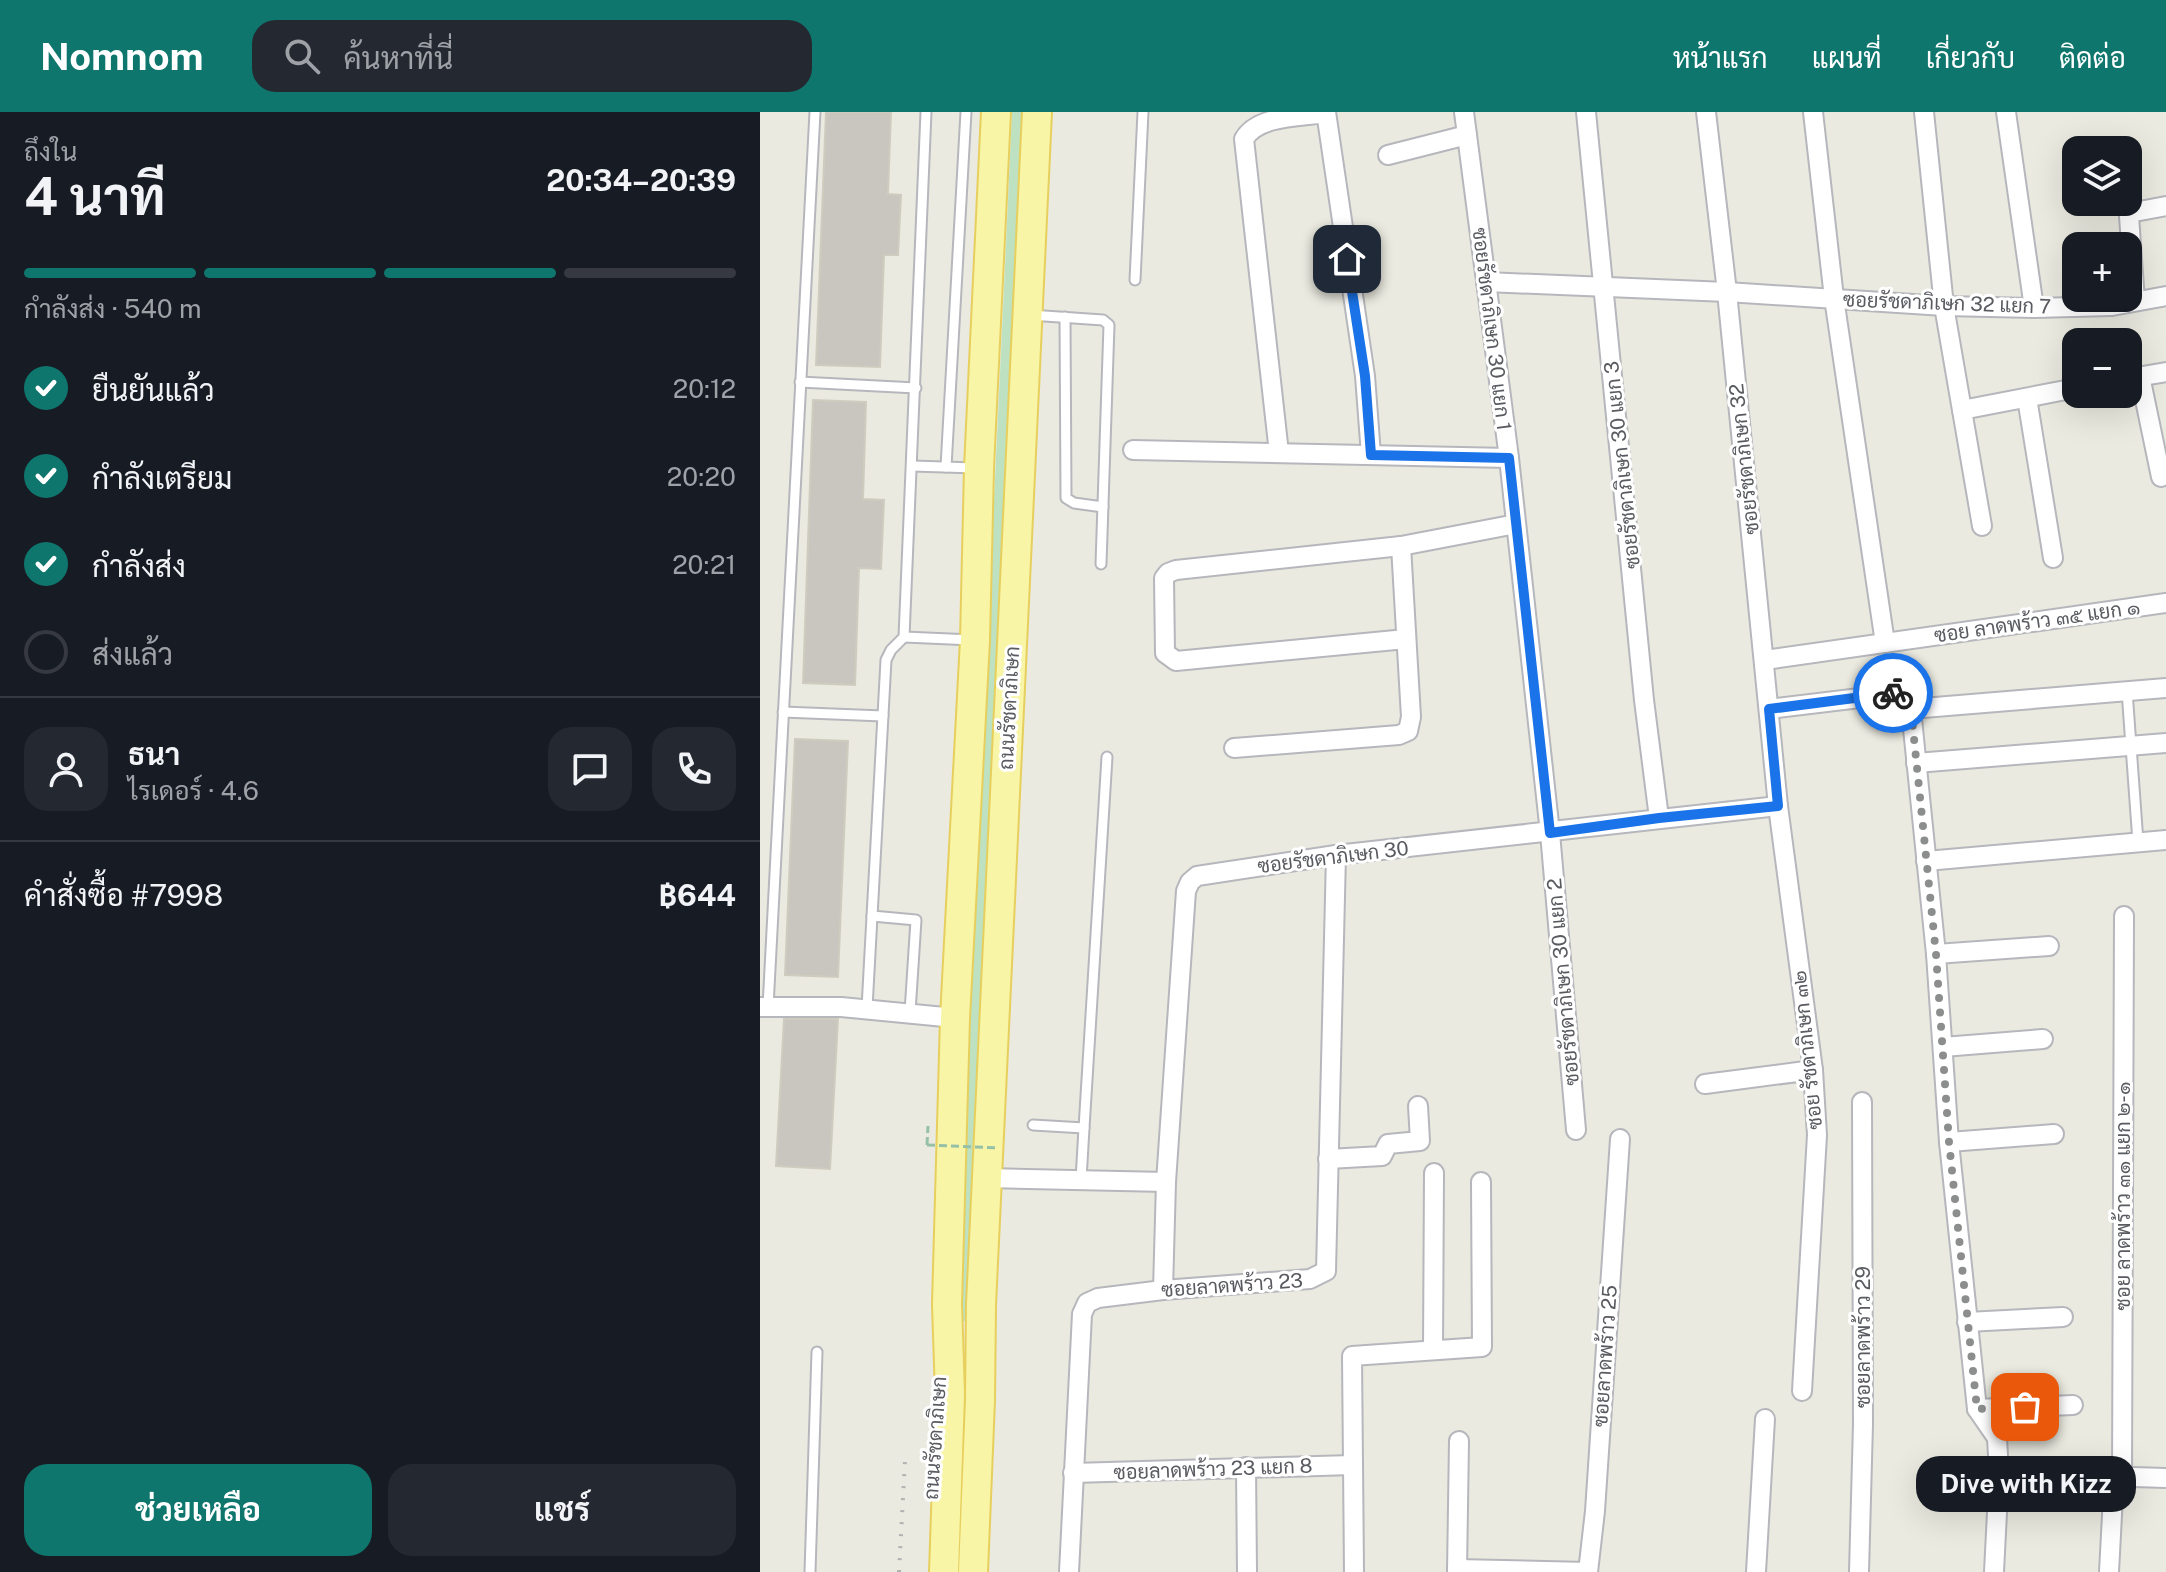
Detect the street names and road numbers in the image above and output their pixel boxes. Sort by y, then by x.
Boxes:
street label: ซอยรัชดาภิเษก 30 แยก 1 [1468,226,1516,432]
street label: ซอยรัชดาภิเษก 32 แยก 7 [1843,287,2051,319]
street label: ซอยรัชดาภิเษก 30 แยก 3 [1599,360,1645,570]
street label: ซอยรัชดาภิเษก 32 [1724,382,1764,536]
street label: ซอย ลาดพร้าว ๓๕ แยก ๑ [1933,595,2141,647]
street label: ถนนรัชดาภิเษก [994,645,1024,771]
street label: ซอยรัชดาภิเษก 30 [1256,836,1410,878]
street label: ซอยรัชดาภิเษก 30 แยก 2 [1542,877,1584,1087]
street label: ซอย รัชดาภิเษก ๓๒ [1787,969,1827,1131]
street label: ซอย ลาดพร้าว ๓๑ แยก ๒-๑ [2111,1082,2135,1310]
street label: ซอยลาดพร้าว 29 [1851,1266,1875,1408]
street label: ซอยลาดพร้าว 23 [1160,1268,1304,1302]
street label: ซอยลาดพร้าว 25 [1588,1284,1622,1428]
street label: ถนนรัชดาภิเษก [919,1375,951,1501]
street label: ซอยลาดพร้าว 23 แยก 8 [1113,1454,1313,1484]

